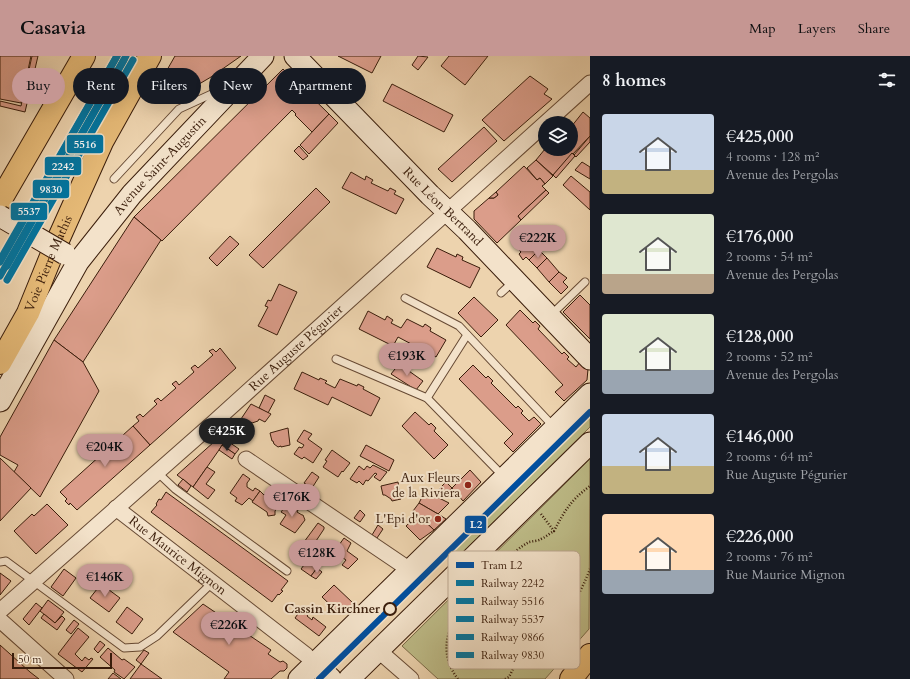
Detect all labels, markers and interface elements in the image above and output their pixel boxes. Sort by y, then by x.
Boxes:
text: Casavia [20,15,86,41]
text: Map [749,19,776,38]
text: Layers [798,19,836,38]
text: Share [858,19,890,38]
chip: Buy [12,68,65,104]
chip: Rent [73,68,129,104]
chip: Filters [137,68,201,104]
chip: New [209,68,267,104]
chip: Apartment [275,68,366,104]
text: 8 homes [602,69,666,92]
icon: filters [876,69,898,91]
street label: Avenue Saint-Augustin [110,112,211,219]
map controls [538,116,578,156]
button: layers [538,116,578,156]
text: €425,000 [726,125,793,148]
icon: home [634,130,682,178]
line badge: 5516 [66,134,104,154]
text: 5516 [74,137,97,152]
text: 4 rooms · 128 m² [726,148,819,166]
line badge: 2242 [44,156,82,176]
text: 2242 [52,159,75,174]
street label: Rue Léon Bertrand [399,163,487,250]
text: Avenue des Pergolas [726,166,838,184]
line badge: 9830 [32,179,70,199]
text: 9830 [40,182,63,197]
line badge: 5537 [10,202,48,221]
text: 5537 [18,204,41,219]
street label: Voie Pierre Mathis [20,212,77,314]
pin: €222K [510,225,566,259]
text: €176,000 [726,225,793,248]
text: €222K [519,229,557,247]
icon: home [634,230,682,278]
text: 2 rooms · 54 m² [726,248,813,266]
text: Avenue des Pergolas [726,266,838,284]
street label: Rue Auguste Pégurier [245,301,347,395]
text: €128,000 [726,325,793,348]
icon: home [634,330,682,378]
pin: €193K [379,343,435,377]
text: €193K [388,347,426,365]
text: 2 rooms · 52 m² [726,348,813,366]
text: Avenue des Pergolas [726,366,838,384]
pin: €425K [199,418,255,452]
text: €425K [208,422,246,440]
text: €146,000 [726,425,793,448]
icon: home [634,430,682,478]
pin: €204K [77,434,133,468]
text: €204K [86,438,124,456]
text: 2 rooms · 64 m² [726,448,813,466]
text: Rue Auguste Pégurier [726,466,847,484]
place label: Aux Fleurs de la Riviera [392,469,460,502]
marker: Aux Fleurs de la Riviera [463,480,473,490]
pin: €176K [264,484,320,518]
text: €176K [273,488,311,506]
place label: L'Epi d'or [375,510,430,528]
street label: Rue Maurice Mignon [125,512,231,600]
marker: L'Epi d'or [433,514,443,524]
line badge: L2 [464,515,487,534]
text: L2 [470,517,483,532]
text: €226,000 [726,525,793,548]
icon: home [634,530,682,578]
pin: €128K [289,540,345,574]
text: €128K [298,544,336,562]
text: 2 rooms · 76 m² [726,548,813,566]
legend [448,551,580,669]
text: Tram L2 [481,558,523,573]
pin: €146K [77,564,133,598]
text: Rue Maurice Mignon [726,566,845,584]
text: €146K [86,568,124,586]
text: Railway 2242 [481,576,545,591]
text: Railway 5516 [481,594,545,609]
place label: Cassin Kirchner [284,600,381,618]
marker: Cassin Kirchner [383,602,397,616]
pin: €226K [201,612,257,646]
text: Railway 5537 [481,612,545,627]
text: €226K [210,616,248,634]
text: Railway 9866 [481,630,545,645]
text: Railway 9830 [481,648,545,663]
scale bar [12,651,112,670]
text: 50 m [18,652,42,667]

